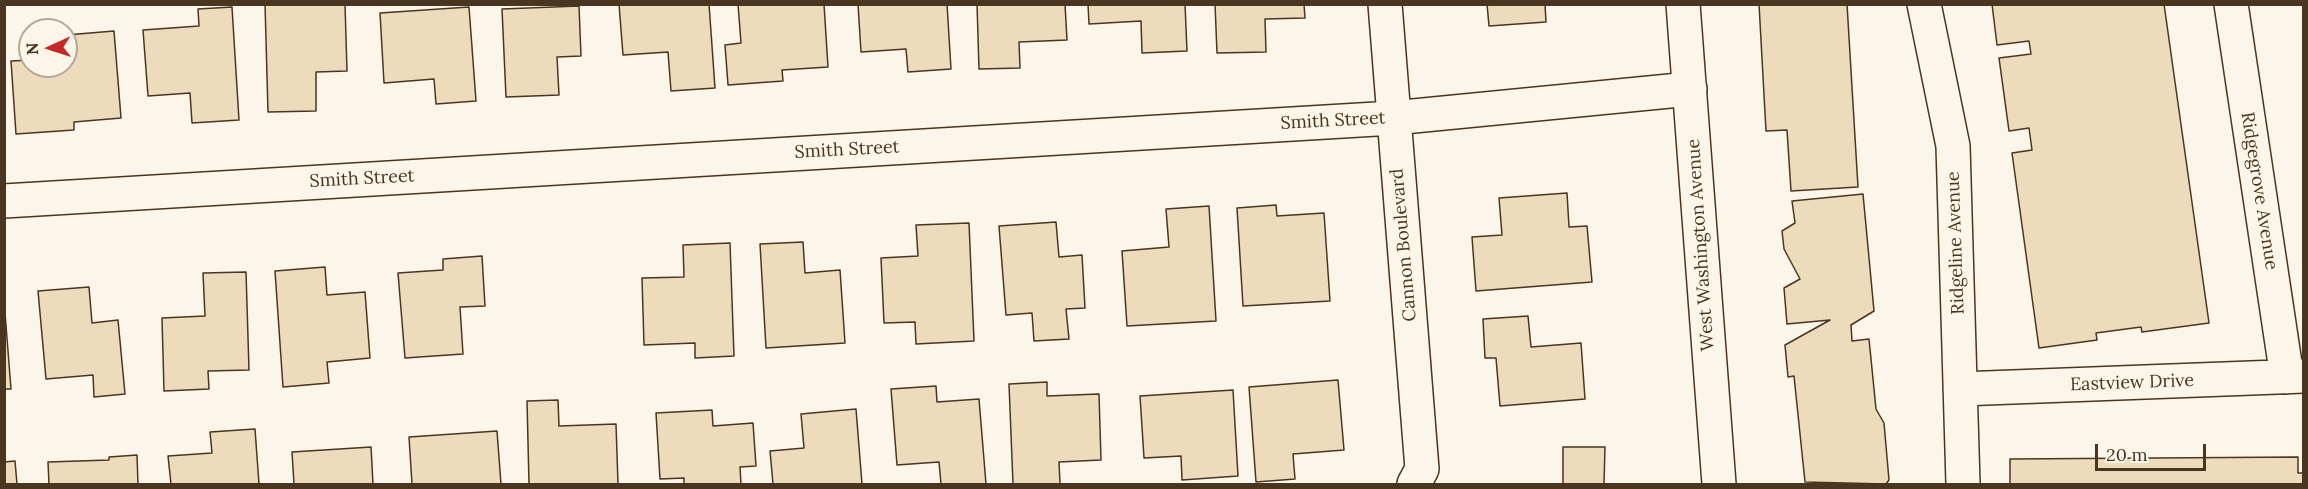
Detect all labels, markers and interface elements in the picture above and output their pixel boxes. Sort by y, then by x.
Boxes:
north arrow [18,18,78,78]
text: N [22,42,42,56]
street label: Smith Street [1280,107,1386,135]
street label: Ridgegrove Avenue [2236,111,2282,271]
street label: Smith Street [794,136,900,164]
street label: West Washington Avenue [1683,138,1719,352]
street label: Smith Street [309,165,415,193]
street label: Cannon Boulevard [1387,168,1421,322]
street label: Ridgeline Avenue [1943,171,1969,315]
street label: Eastview Drive [2070,370,2194,396]
scale bar [2098,432,2209,470]
text: 20 m [2106,443,2148,466]

